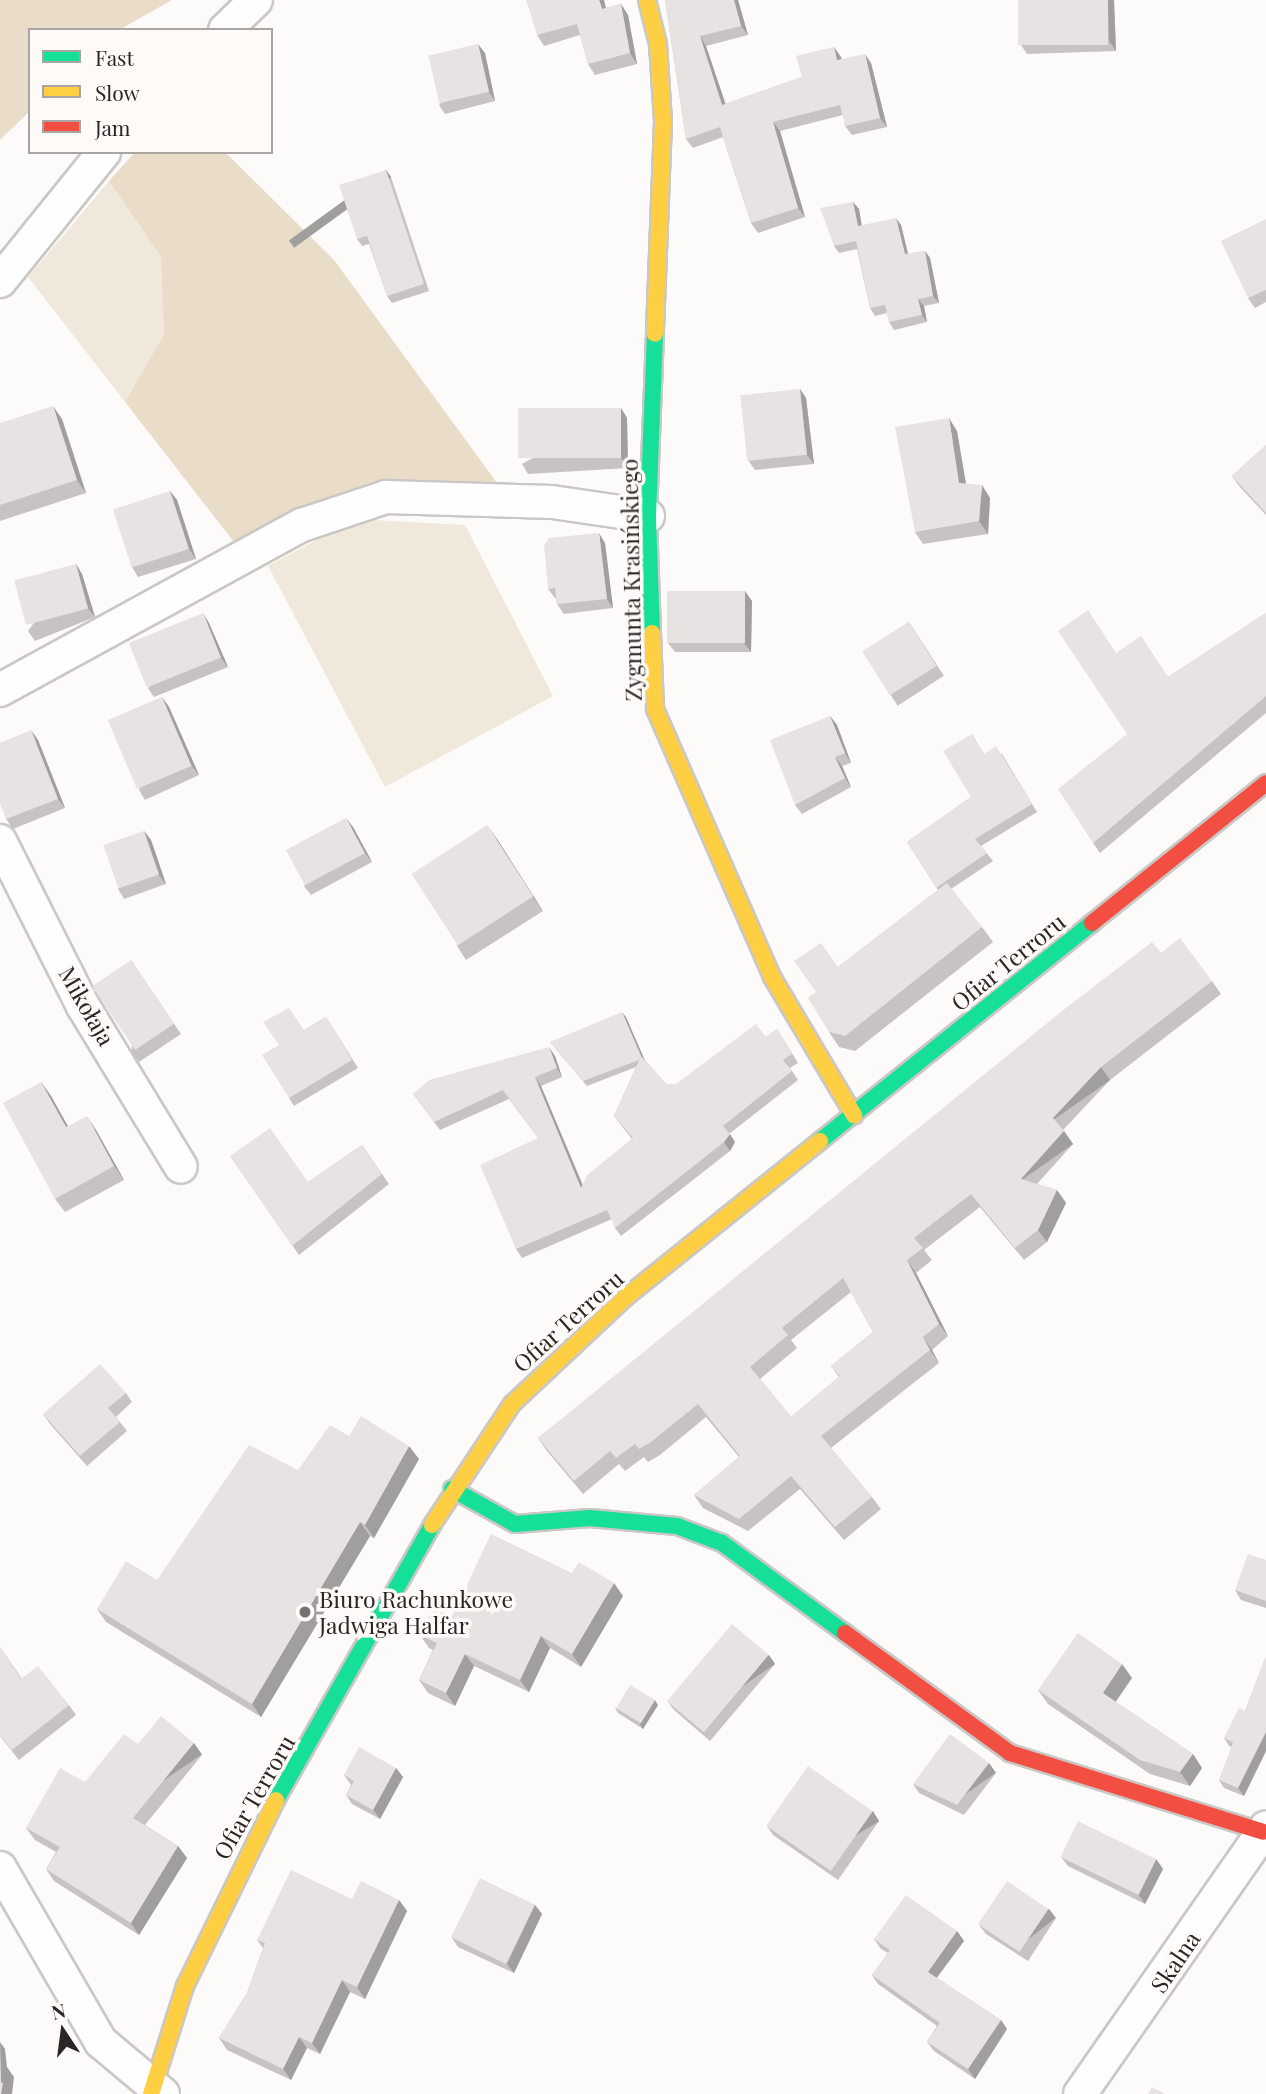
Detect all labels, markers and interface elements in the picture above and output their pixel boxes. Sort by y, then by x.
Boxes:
legend [28,28,273,154]
text: Fast [95,43,134,71]
text: Slow [95,78,140,106]
text: Jam [95,113,131,141]
street label: Zygmunta Krasińskiego [615,458,647,702]
street label: Ofiar Terroru [945,907,1071,1017]
street label: Mikołaja [53,962,121,1050]
street label: Ofiar Terroru [507,1264,629,1378]
place label: Biuro Rachunkowe Jadwiga Halfar [319,1585,513,1639]
marker: Biuro Rachunkowe Jadwiga Halfar [297,1604,313,1620]
street label: Ofiar Terroru [207,1730,301,1864]
street label: Skalna [1145,1926,1205,1998]
north arrow [28,1996,98,2066]
text: N [49,1996,68,2025]

